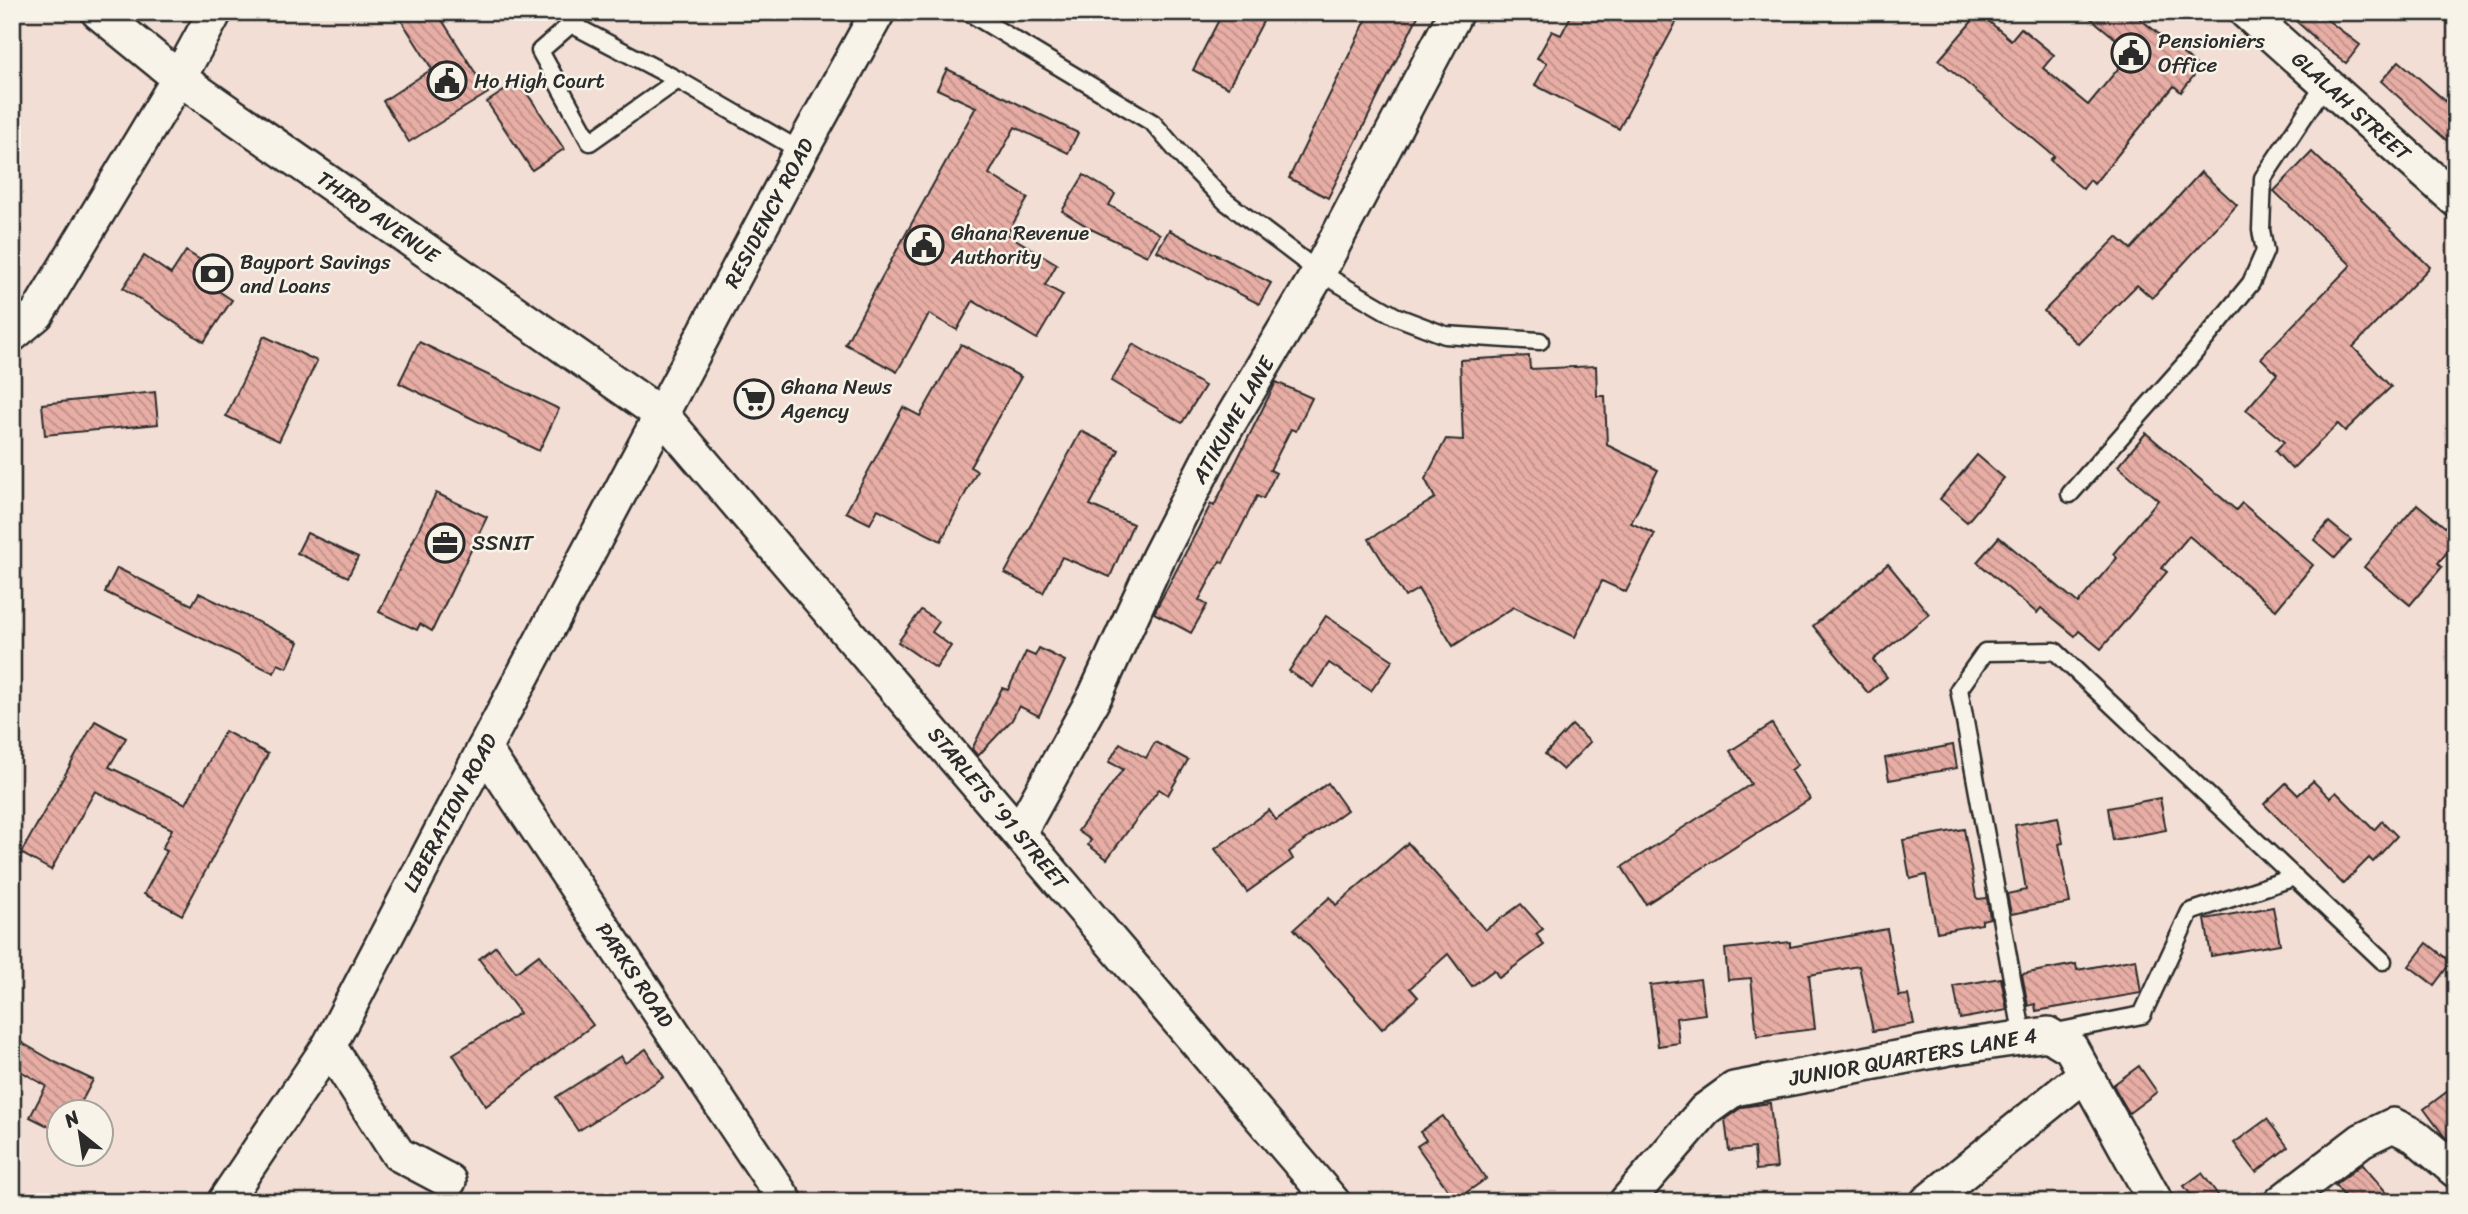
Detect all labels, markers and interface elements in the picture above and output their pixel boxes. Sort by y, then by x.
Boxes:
place label: Pensioniers Office [2158,22,2265,84]
public building icon: Pensioniers Office [2110,32,2152,74]
street label: GLALAH STREET [2282,41,2421,172]
public building icon: Ho High Court [426,60,468,102]
place label: Ho High Court [474,62,605,100]
street label: RESIDENCY ROAD [713,131,825,295]
street label: THIRD AVENUE [308,160,449,274]
place label: Ghana Revenue Authority [950,214,1089,276]
public building icon: Ghana Revenue Authority [903,224,945,266]
place label: Bayport Savings and Loans [240,243,391,305]
bank icon: Bayport Savings and Loans [192,253,234,295]
street label: ATIKUME LANE [1181,348,1286,492]
place label: Ghana News Agency [780,368,892,430]
supermarket icon: Ghana News Agency [733,378,775,420]
office icon: SSNIT [424,522,466,564]
place label: SSNIT [472,524,534,562]
street label: STARLETS '91 STREET [918,718,1079,900]
street label: LIBERATION ROAD [392,726,508,899]
street label: PARKS ROAD [585,914,685,1036]
street label: JUNIOR QUARTERS LANE 4 [1785,1016,2040,1098]
north arrow [46,1098,116,1168]
text: N [57,1101,86,1137]

